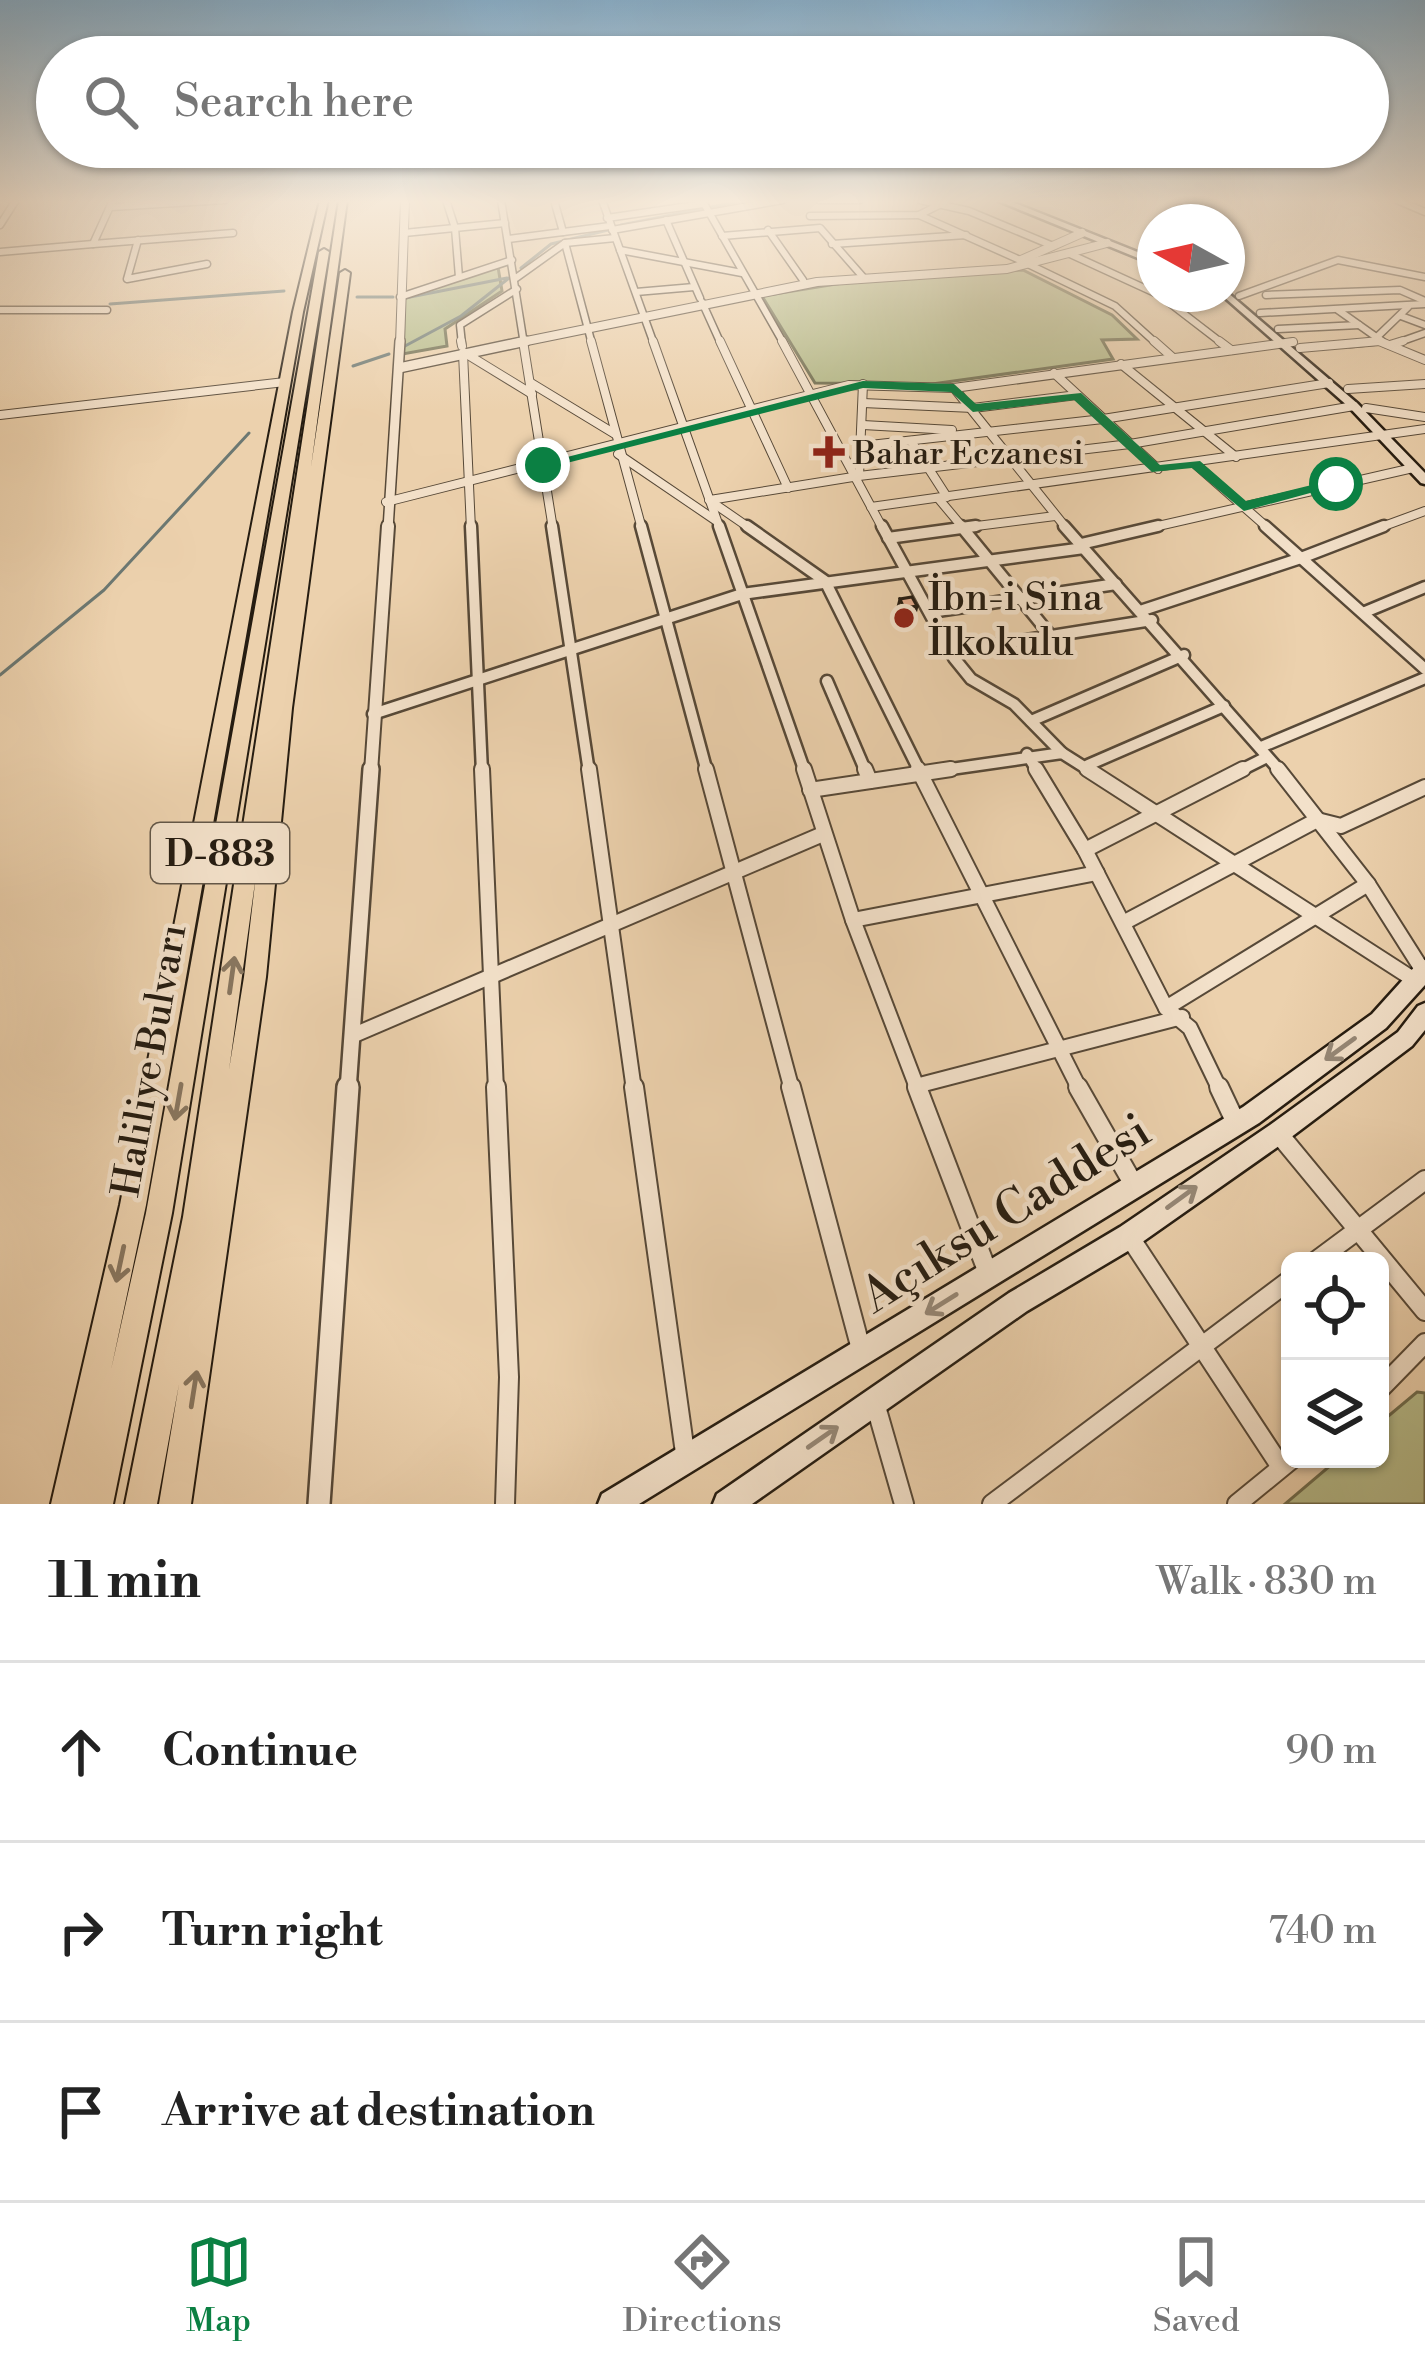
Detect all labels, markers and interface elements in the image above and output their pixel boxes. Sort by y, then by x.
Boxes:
search box [36,36,1389,168]
icon: search [78,69,144,135]
text: Search here [174,74,414,131]
north arrow [1137,204,1245,312]
place label: Bahar Eczanesi [852,434,1084,475]
route end [516,438,570,492]
marker: Bahar Eczanesi [816,439,842,465]
route start [1309,457,1363,511]
place label: İbn-i Sina İlkokulu [928,572,1103,668]
marker: İbn-i Sina İlkokulu [891,605,917,631]
road number: D-883 [151,823,289,883]
street label: Haliliye Bulvarı [102,920,199,1201]
one-way arrow [221,956,244,995]
one-way arrow [1324,1036,1357,1062]
one-way arrow [165,1082,188,1121]
street label: Açıksu Caddesi [850,1102,1162,1328]
one-way arrow [1165,1185,1198,1210]
one-way arrow [108,1244,131,1282]
map controls [1281,1252,1389,1468]
button: locate [1281,1252,1389,1360]
one-way arrow [925,1292,959,1317]
button: layers [1281,1360,1389,1468]
one-way arrow [184,1370,207,1409]
one-way arrow [806,1425,839,1450]
text: 11 min [48,1550,201,1614]
text: Walk · 830 m [1156,1558,1377,1607]
icon: ahead [48,1719,114,1785]
text: Continue [162,1723,358,1780]
text: 90 m [1285,1727,1377,1776]
icon: right [48,1899,114,1965]
text: Turn right [162,1903,383,1960]
text: 740 m [1268,1907,1377,1956]
icon: arrive [48,2079,114,2145]
text: Arrive at destination [162,2083,595,2140]
tab: Map [186,2229,252,2342]
tab: Directions [623,2229,782,2342]
tab: Saved [1153,2229,1239,2342]

